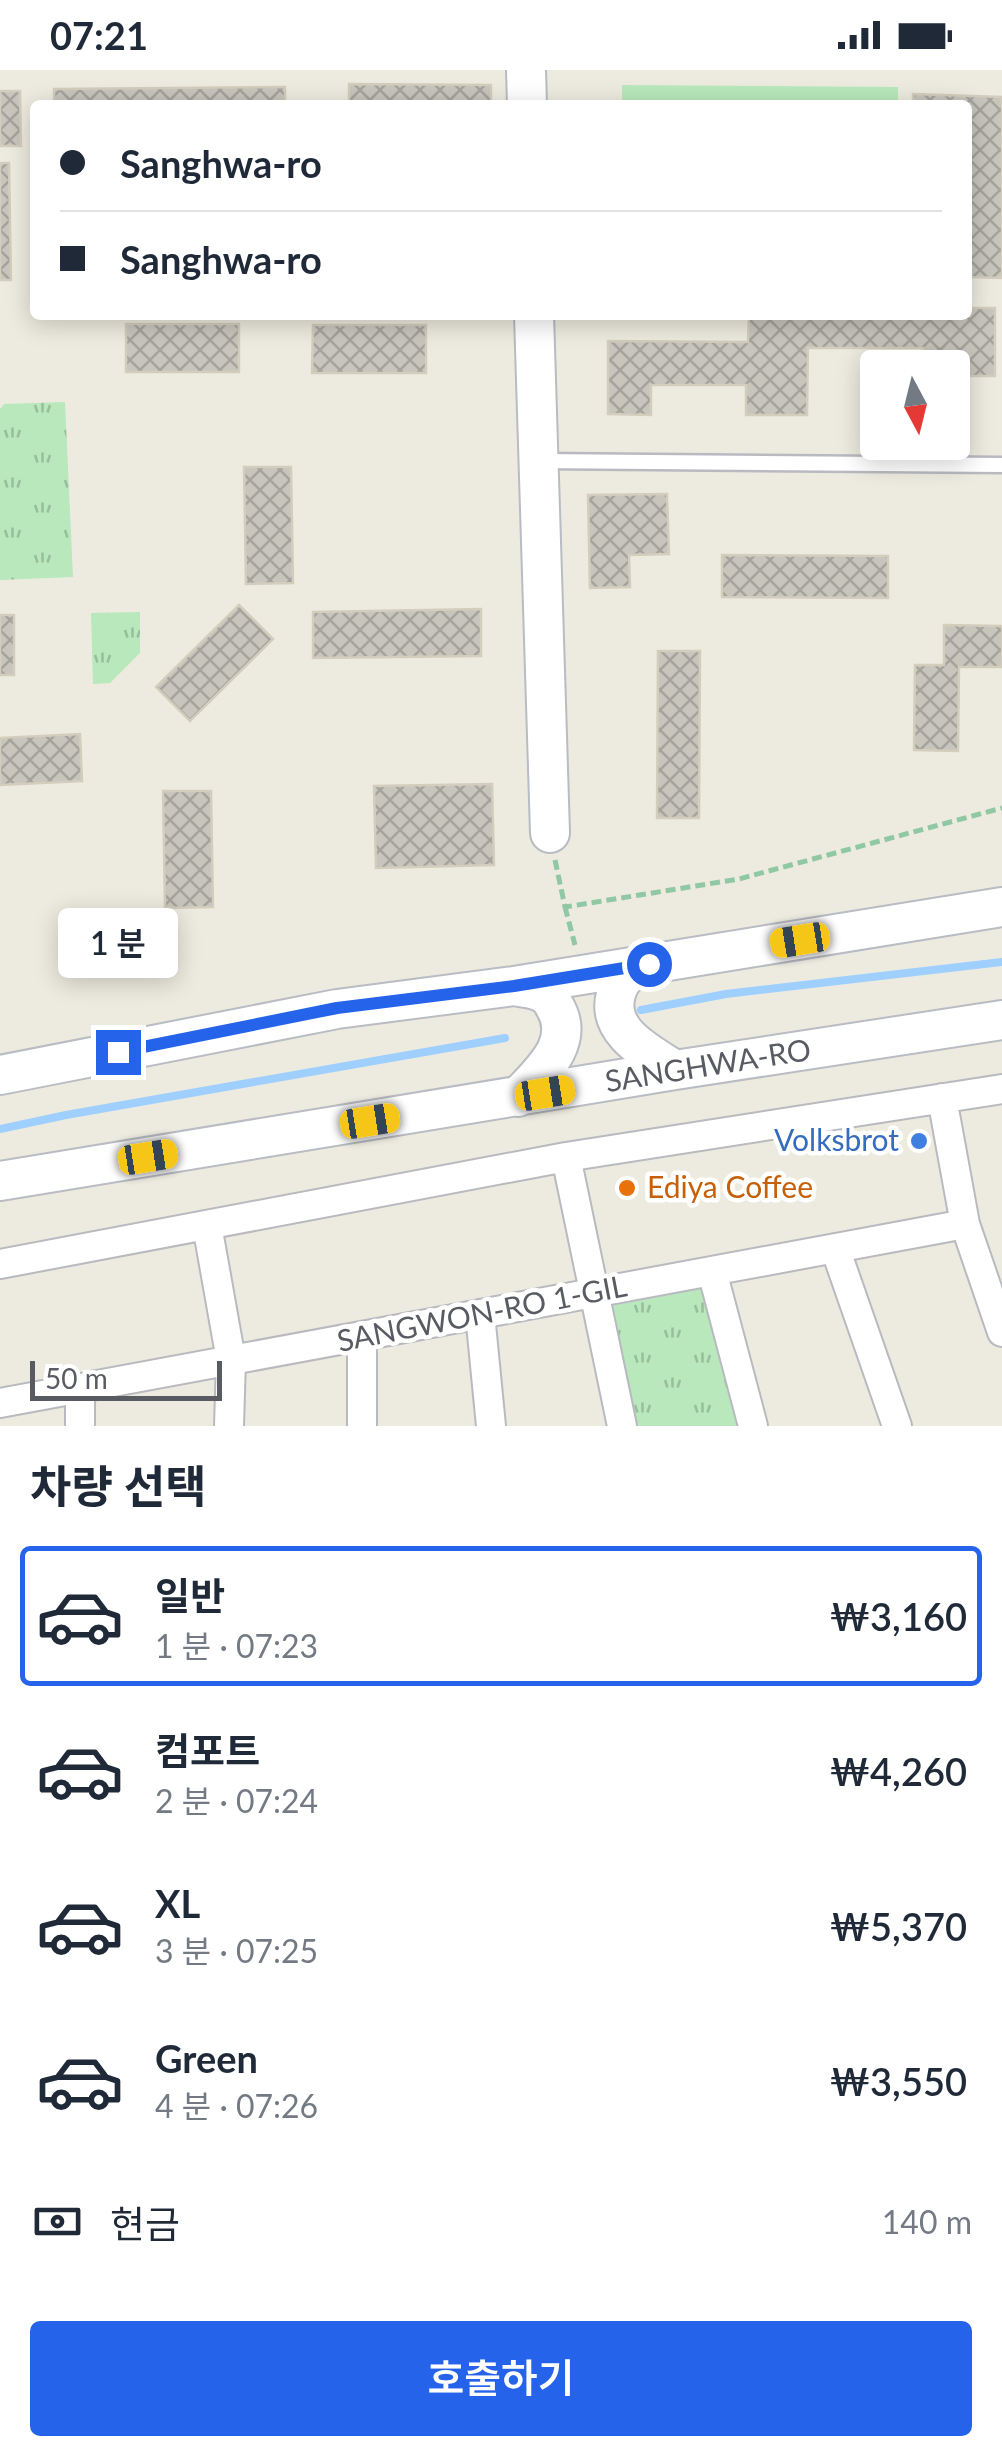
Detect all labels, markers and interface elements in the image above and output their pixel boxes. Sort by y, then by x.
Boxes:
text: 07:21 [50,12,148,58]
text: Sanghwa-ro [120,140,322,186]
text: Sanghwa-ro [120,236,322,282]
north arrow [860,350,970,460]
map controls [860,350,970,460]
callout: 1 분 [58,907,178,977]
car [768,920,832,960]
text: 1 분 [90,923,146,962]
route start [627,942,672,987]
route end [96,1030,141,1075]
street label: SANGHWA-RO [602,1030,813,1098]
car [513,1073,577,1113]
car [338,1101,402,1141]
place label: Volksbrot [774,1121,899,1157]
marker: Volksbrot [908,1130,930,1152]
car [116,1137,180,1177]
place label: Ediya Coffee [647,1168,813,1204]
marker: Ediya Coffee [616,1177,638,1199]
street label: SANGWON-RO 1-GIL [334,1266,629,1358]
scale bar [30,1356,222,1400]
text: 50 m [45,1361,108,1395]
text: 차량 선택 [30,1459,207,1513]
icon: car [35,1571,125,1661]
text: 일반 [155,1572,225,1618]
text: ₩3,160 [829,1593,967,1639]
text: 1 분 · 07:23 [155,1626,318,1665]
icon: car [35,1726,125,1816]
text: 컴포트 [155,1727,260,1773]
text: ₩4,260 [829,1748,967,1794]
text: 2 분 · 07:24 [155,1781,318,1820]
text: XL [155,1880,200,1926]
icon: car [35,1881,125,1971]
text: ₩5,370 [829,1903,967,1949]
text: 3 분 · 07:25 [155,1931,318,1970]
text: Green [155,2035,258,2081]
icon: car [35,2036,125,2126]
text: ₩3,550 [829,2058,967,2104]
text: 4 분 · 07:26 [155,2086,318,2125]
icon: cash [30,2194,85,2249]
text: 현금 [110,2200,180,2246]
text: 140 m [882,2202,972,2241]
button: 호출하기 [30,2321,972,2436]

